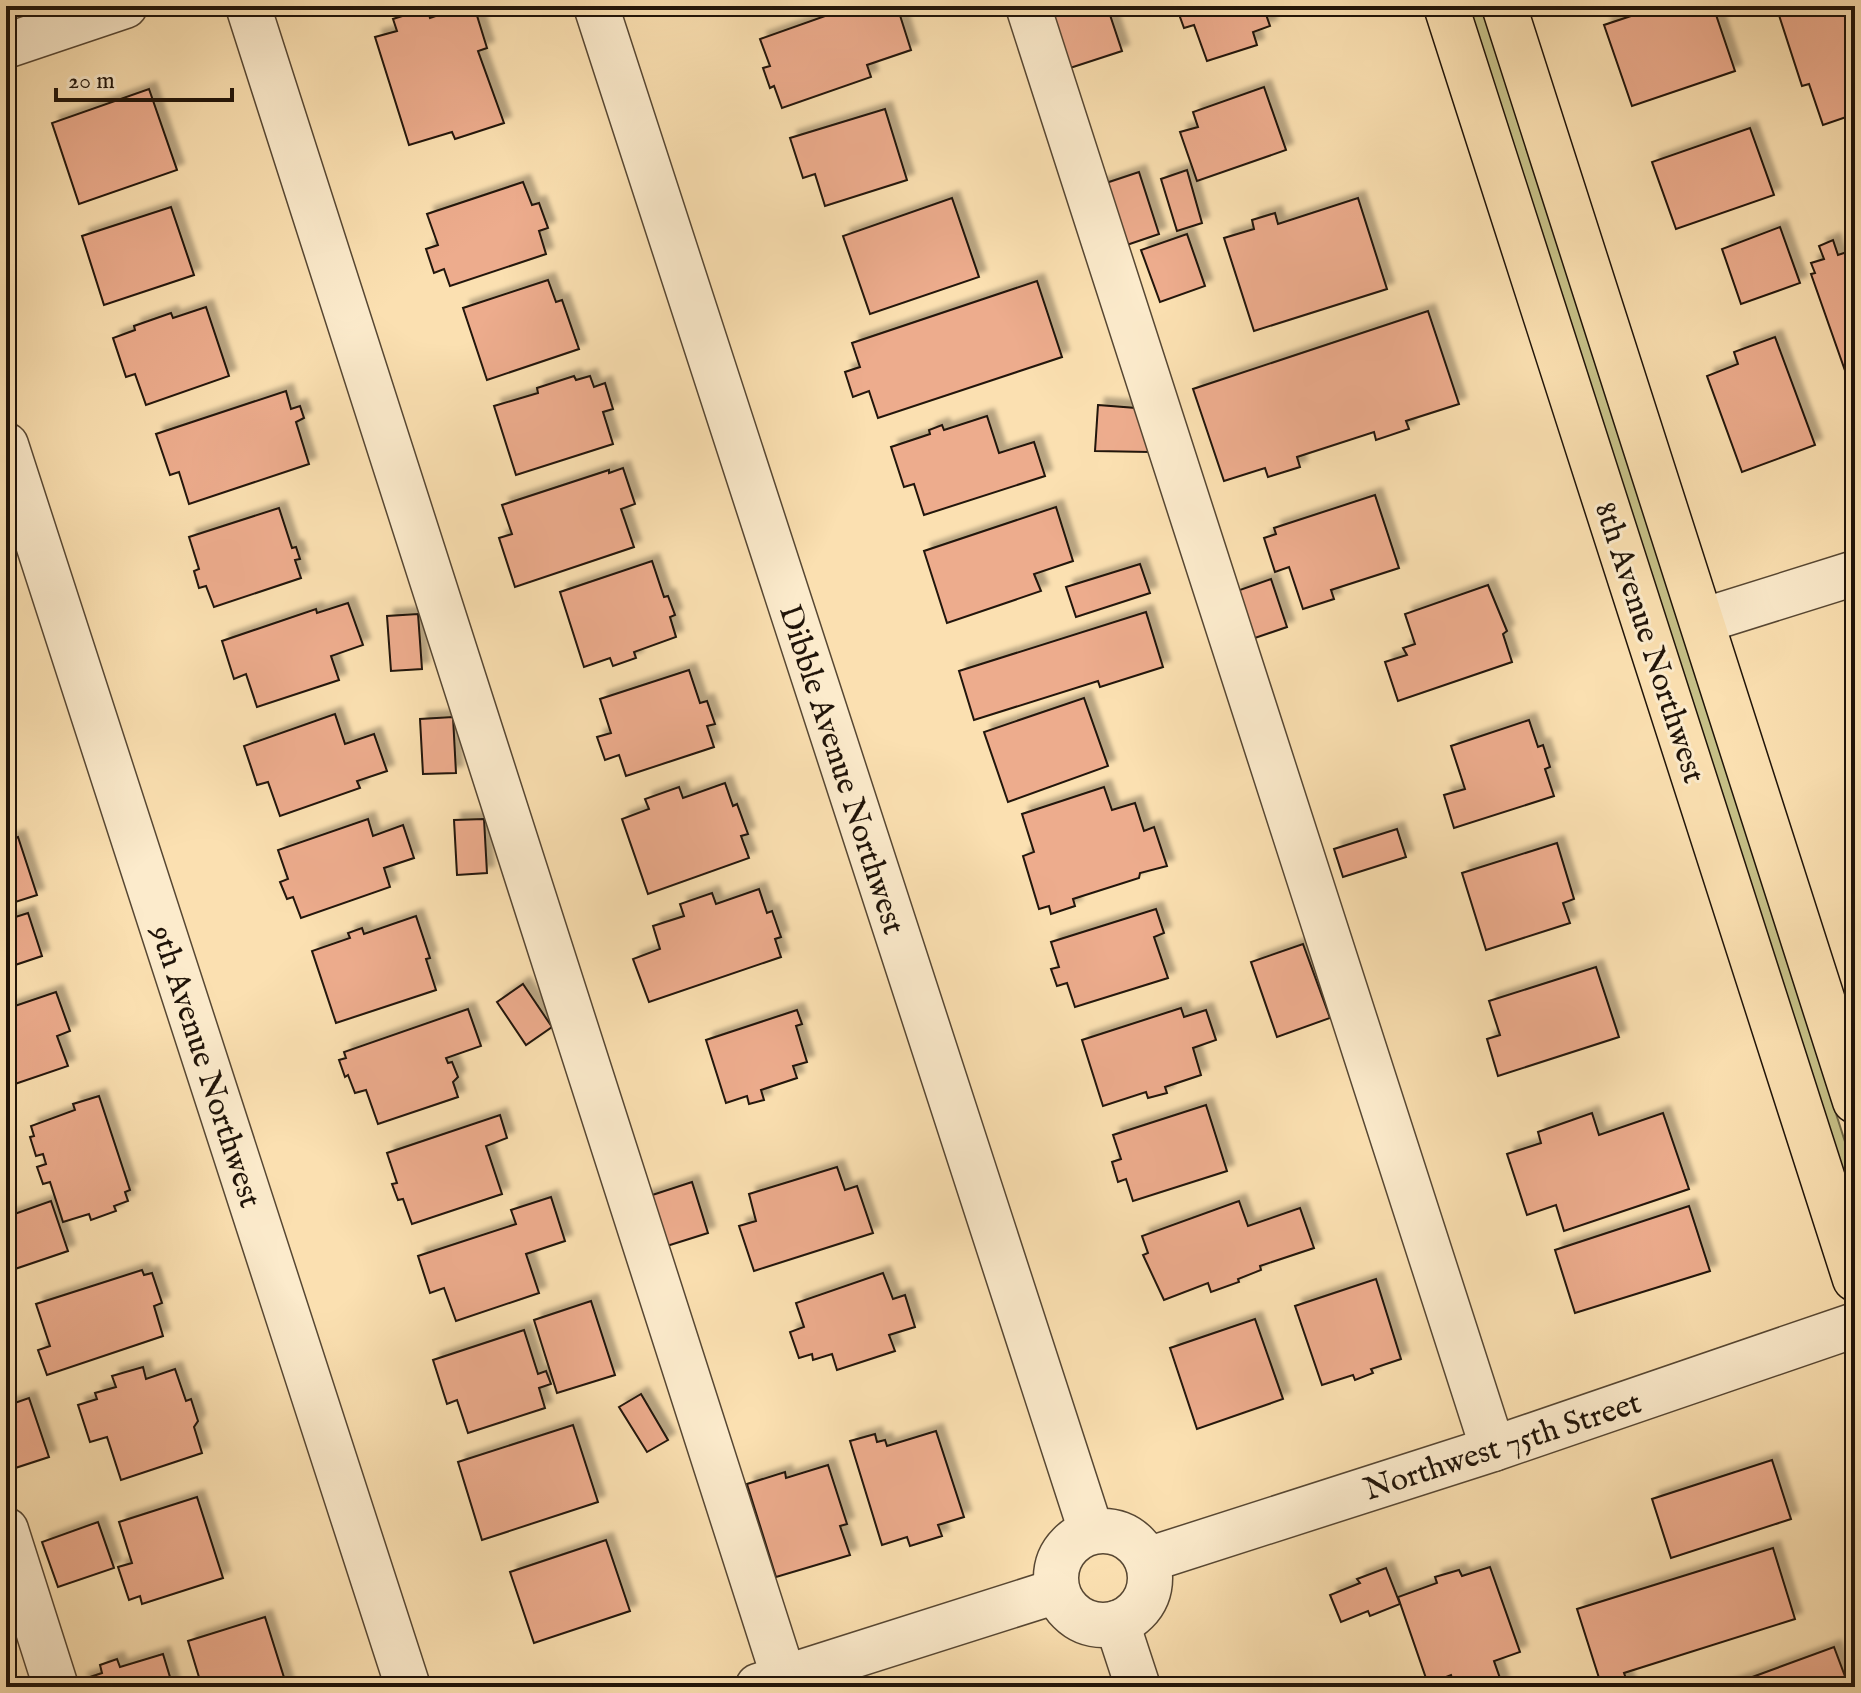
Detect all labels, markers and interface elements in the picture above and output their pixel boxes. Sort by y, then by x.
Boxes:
scale bar [56,52,232,102]
text: 20 m [68,66,115,97]
street label: 8th Avenue Northwest [1584,497,1713,789]
street label: Dibble Avenue Northwest [768,600,913,940]
street label: 9th Avenue Northwest [139,919,270,1213]
street label: Northwest 75th Street [1359,1383,1647,1512]

